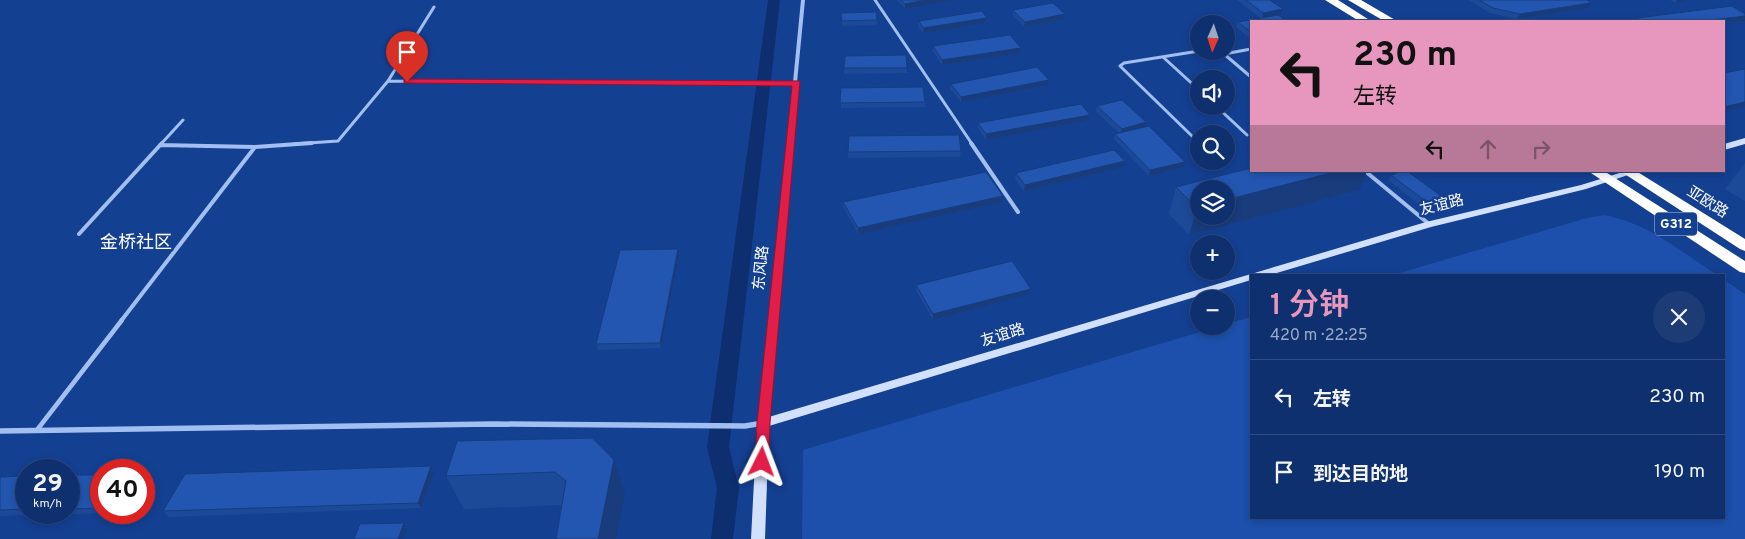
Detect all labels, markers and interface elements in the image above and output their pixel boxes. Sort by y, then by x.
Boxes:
north arrow [1190,15,1235,60]
map controls [1190,15,1235,335]
pin [386,31,428,82]
text: 230 m [1353,34,1457,78]
icon: arrive [393,38,421,66]
icon: left [1270,40,1335,105]
button: sound [1190,70,1235,115]
text: 左转 [1353,84,1397,111]
button: search [1190,125,1235,170]
icon: left [1421,135,1449,163]
icon: ahead [1474,135,1502,163]
icon: right [1527,135,1555,163]
button: layers [1190,180,1235,225]
street label: 亚欧路 [1683,183,1731,223]
street label: 友谊路 [1418,191,1466,221]
road number: G312 [1655,212,1697,235]
district label: 金桥社区 [100,232,172,255]
button: + [1190,235,1235,280]
street label: 东风路 [750,245,774,291]
text: 1 分钟 [1270,288,1349,325]
button: − [1190,290,1235,335]
button: close [1653,291,1705,343]
street label: 友谊路 [979,320,1027,352]
text: 420 m · 22:25 [1270,326,1368,346]
icon: left [1270,383,1298,411]
text: 230 m [1649,385,1705,409]
text: 左转 [1313,388,1351,412]
position arrow [735,435,787,487]
icon: arrive [1270,458,1298,486]
speed limit sign: 40 [90,459,155,524]
text: 190 m [1654,460,1705,484]
text: 到达目的地 [1313,463,1408,487]
text: 29 [32,469,63,501]
text: km/h [33,496,62,512]

